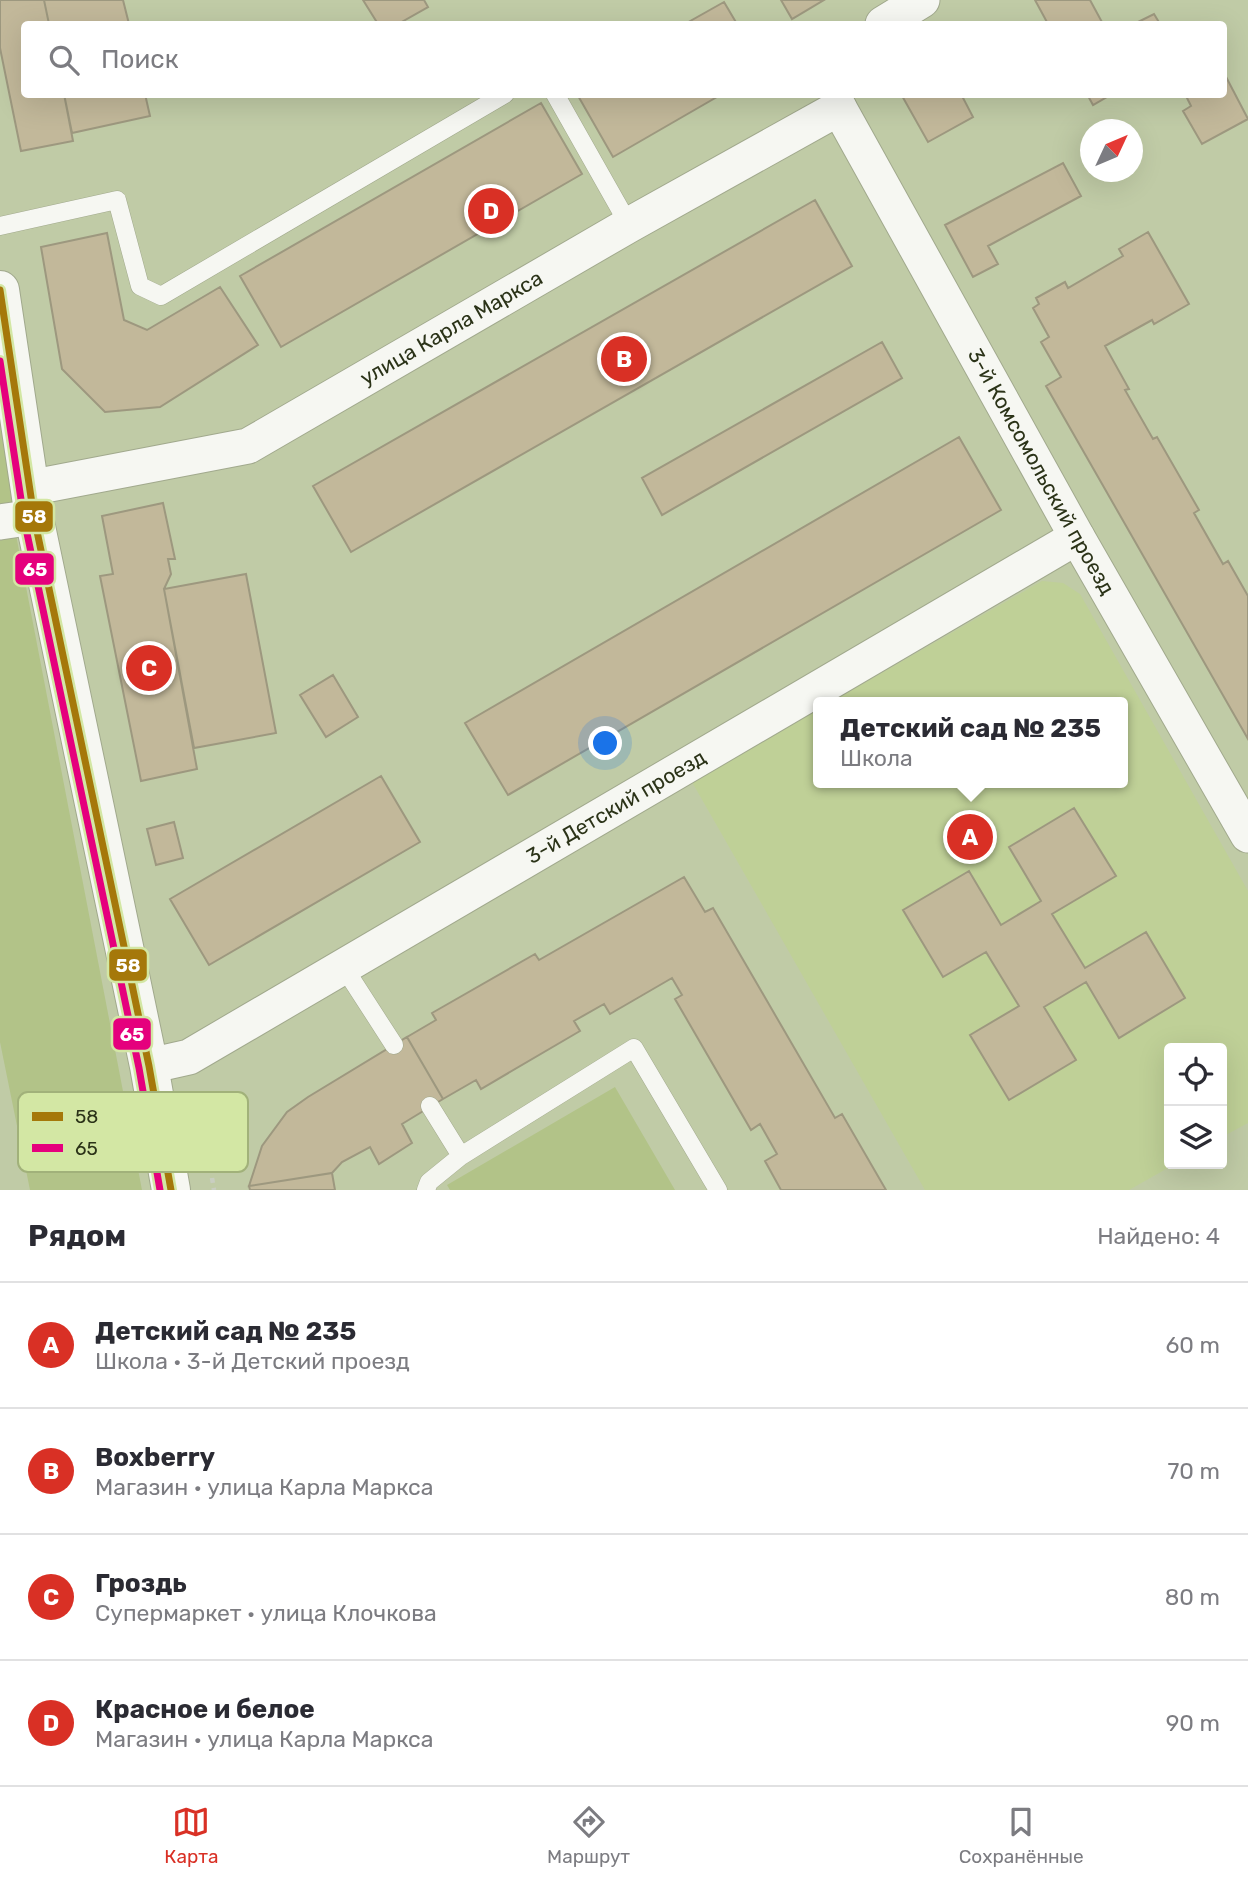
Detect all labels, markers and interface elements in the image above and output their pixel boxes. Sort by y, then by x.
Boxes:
search box [21,21,1227,98]
icon: search [45,41,83,79]
text: Поиск [101,44,179,75]
north arrow [1080,119,1143,182]
pin: D [468,185,514,237]
street label: улица Карла Маркса [355,265,547,390]
pin: B [601,333,647,385]
street label: 3-й Комсомольский проезд [963,344,1120,599]
line badge: 58 [14,500,54,533]
text: 58 [21,505,47,528]
line badge: 65 [14,552,55,586]
text: 65 [23,558,47,581]
pin: C [126,642,172,694]
popup [813,697,1128,788]
text: Детский сад № 235 [840,713,1101,744]
your location [588,726,622,760]
street label: 3-й Детский проезд [522,744,710,869]
text: Школа [840,744,913,772]
pin: A [947,811,993,863]
line badge: 58 [108,948,148,982]
text: 58 [115,954,141,977]
line badge: 65 [112,1017,152,1051]
text: 65 [120,1023,144,1046]
map controls [1164,1043,1227,1169]
button: locate [1164,1043,1227,1106]
legend [18,1092,248,1172]
text: 58 [75,1105,98,1128]
button: layers [1164,1106,1227,1169]
text: 65 [75,1137,98,1160]
text: Рядом [28,1218,126,1254]
text: Найдено: 4 [1097,1222,1220,1250]
text: Детский сад № 235 [95,1316,356,1347]
text: A [43,1331,59,1359]
text: 60 m [1165,1331,1220,1359]
text: Школа · 3-й Детский проезд [95,1347,410,1375]
text: Boxberry [95,1442,215,1473]
text: B [43,1457,59,1485]
text: 70 m [1168,1457,1220,1485]
text: Магазин · улица Карла Маркса [95,1473,433,1501]
text: Гроздь [95,1568,187,1599]
text: C [43,1583,59,1611]
text: 80 m [1165,1583,1220,1611]
text: Супермаркет · улица Клочкова [95,1599,437,1627]
text: Красное и белое [95,1694,315,1725]
text: D [43,1709,59,1737]
text: 90 m [1166,1709,1220,1737]
text: Магазин · улица Карла Маркса [95,1725,433,1753]
tab: Карта [164,1803,219,1868]
tab: Маршрут [547,1803,630,1868]
tab: Сохранённые [959,1803,1084,1868]

